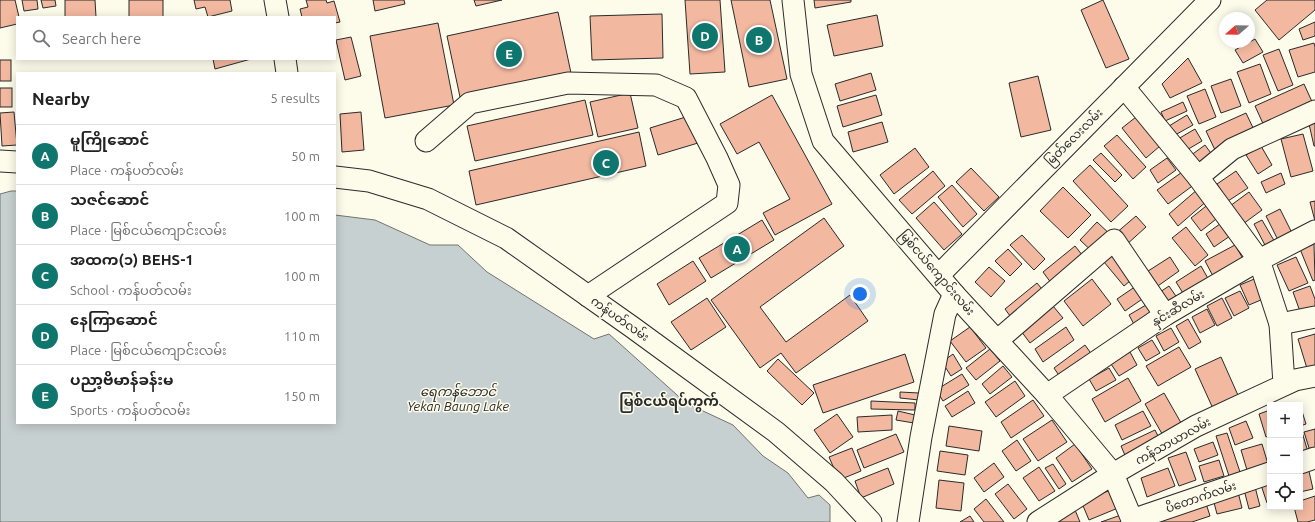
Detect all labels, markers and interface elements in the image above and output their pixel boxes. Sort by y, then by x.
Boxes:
north arrow [1219,12,1255,48]
search box [16,16,336,60]
pin: D [692,21,718,51]
pin: B [746,25,772,55]
icon: search [30,27,52,49]
text: Search here [62,30,141,47]
pin: E [496,39,522,69]
text: Nearby [32,89,90,108]
text: 5 results [270,91,320,105]
street label: မြတ်လေးလမ်း [1041,104,1108,171]
text: မူကြိုဆောင် [70,131,149,148]
pin: C [593,148,619,178]
text: A [40,149,50,163]
text: 50 m [291,149,320,163]
text: Place · ကန်ပတ်လမ်း [70,163,184,177]
text: သဇင်ဆောင် [70,191,149,208]
text: B [41,209,49,223]
text: 100 m [284,209,320,223]
text: Place · မြစ်ငယ်ကျောင်းလမ်း [70,223,227,237]
street label: မြစ်ငယ်ကျောင်းလမ်း [894,227,979,320]
pin: A [724,234,750,264]
text: အထက(၁) BEHS-1 [70,251,194,268]
text: C [41,269,49,283]
text: 100 m [284,269,320,283]
text: School · ကန်ပတ်လမ်း [70,283,191,297]
your location [850,284,870,304]
street label: နှင်းဆီလမ်း [1148,285,1208,332]
street label: ကန်ပတ်လမ်း [587,292,653,347]
text: နေကြာဆောင် [70,311,158,328]
text: D [40,329,50,343]
text: 110 m [284,329,320,343]
text: Place · မြစ်ငယ်ကျောင်းလမ်း [70,343,227,357]
text: ပညာ့ဗိမာန်ခန်းမ [70,371,174,388]
water label: ရေကန်ဘောင် Yekan Baung Lake [407,382,509,413]
text: E [41,389,49,403]
text: 150 m [284,389,320,403]
district label: မြစ်ငယ်ရပ်ကွက် [619,391,719,413]
map controls [1267,402,1303,510]
button: + [1267,402,1303,438]
text: Sports · ကန်ပတ်လမ်း [70,403,190,417]
street label: ကန်သာယာလမ်း [1132,413,1215,470]
button: − [1267,438,1303,474]
button: locate [1267,474,1303,510]
street label: ပိတောက်လမ်း [1163,476,1238,515]

